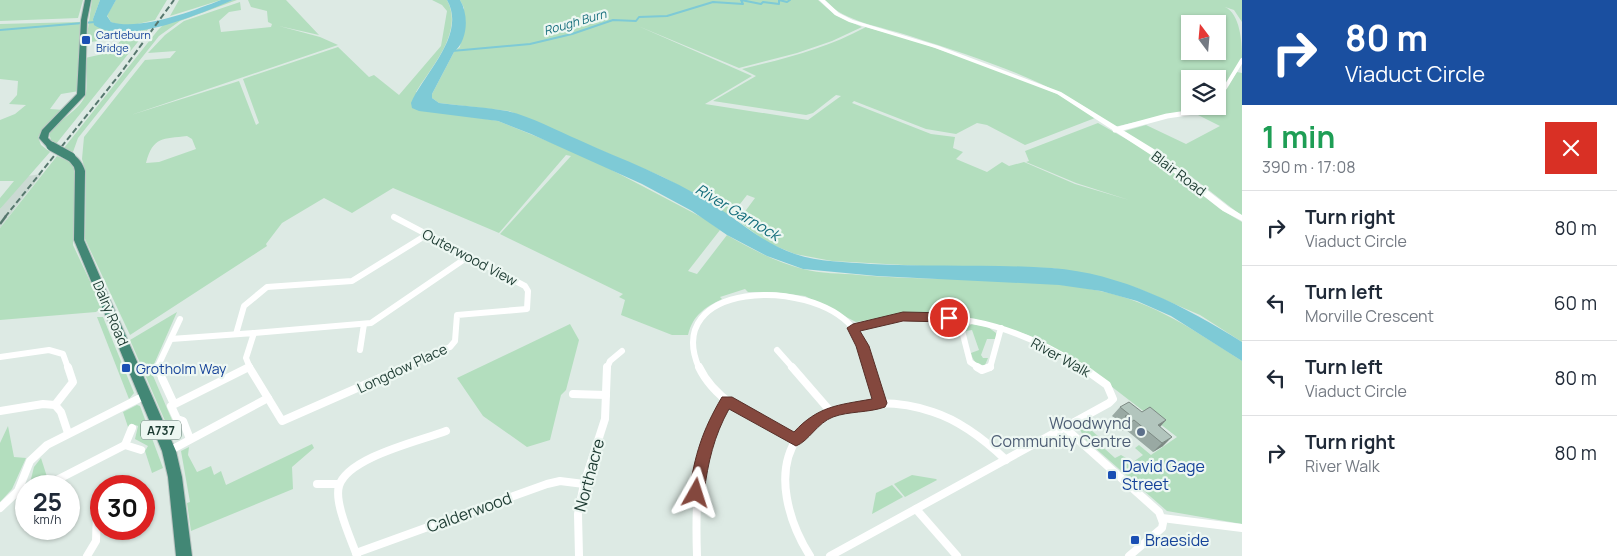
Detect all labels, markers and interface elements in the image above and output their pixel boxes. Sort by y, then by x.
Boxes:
water label: Rough Burn [542,5,609,39]
text: 80 m [1345,14,1428,62]
north arrow [1181,15,1226,60]
map controls [1181,15,1226,115]
icon: right [1262,20,1327,85]
place label: Cartleburn Bridge [96,27,151,55]
marker: Cartleburn Bridge [80,34,92,46]
text: Viaduct Circle [1345,59,1485,89]
button: layers [1181,70,1226,115]
text: 1 min [1262,116,1335,157]
button: close [1545,122,1597,174]
street label: Blair Road [1148,146,1210,200]
text: 390 m · 17:08 [1262,156,1355,178]
water label: River Garnock [692,178,786,247]
text: Turn right [1305,204,1395,230]
icon: right [1262,214,1290,242]
text: 80 m [1554,215,1597,241]
street label: Outerwood View [419,224,521,290]
text: Viaduct Circle [1305,230,1407,252]
street label: Dalry Road [89,278,133,348]
text: Turn left [1305,279,1383,305]
icon: left [1262,289,1290,317]
text: 60 m [1554,290,1597,316]
pin [928,297,970,339]
icon: arrive [935,304,963,332]
text: Morville Crescent [1305,305,1434,327]
street label: River Walk [1028,333,1095,382]
street label: Longdow Place [354,339,450,397]
text: Turn left [1305,354,1383,380]
place label: Grotholm Way [136,359,227,378]
marker: Grotholm Way [120,362,132,374]
icon: left [1262,364,1290,392]
text: 80 m [1554,365,1597,391]
text: Viaduct Circle [1305,380,1407,402]
place label: Woodwynd Community Centre [991,412,1131,452]
road number: A737 [141,420,181,440]
marker: Woodwynd Community Centre [1135,426,1147,438]
text: Turn right [1305,429,1395,455]
street label: Northacre [569,436,609,514]
icon: right [1262,439,1290,467]
text: 80 m [1554,440,1597,466]
place label: David Gage Street [1122,455,1205,495]
text: River Walk [1305,455,1380,477]
position arrow [669,466,721,518]
marker: David Gage Street [1106,469,1118,481]
speed limit sign: 30 [90,475,155,540]
text: 25 [33,484,62,519]
street label: Calderwood [423,486,515,538]
text: km/h [34,511,61,528]
place label: Braeside [1145,529,1209,551]
marker: Braeside [1129,534,1141,546]

